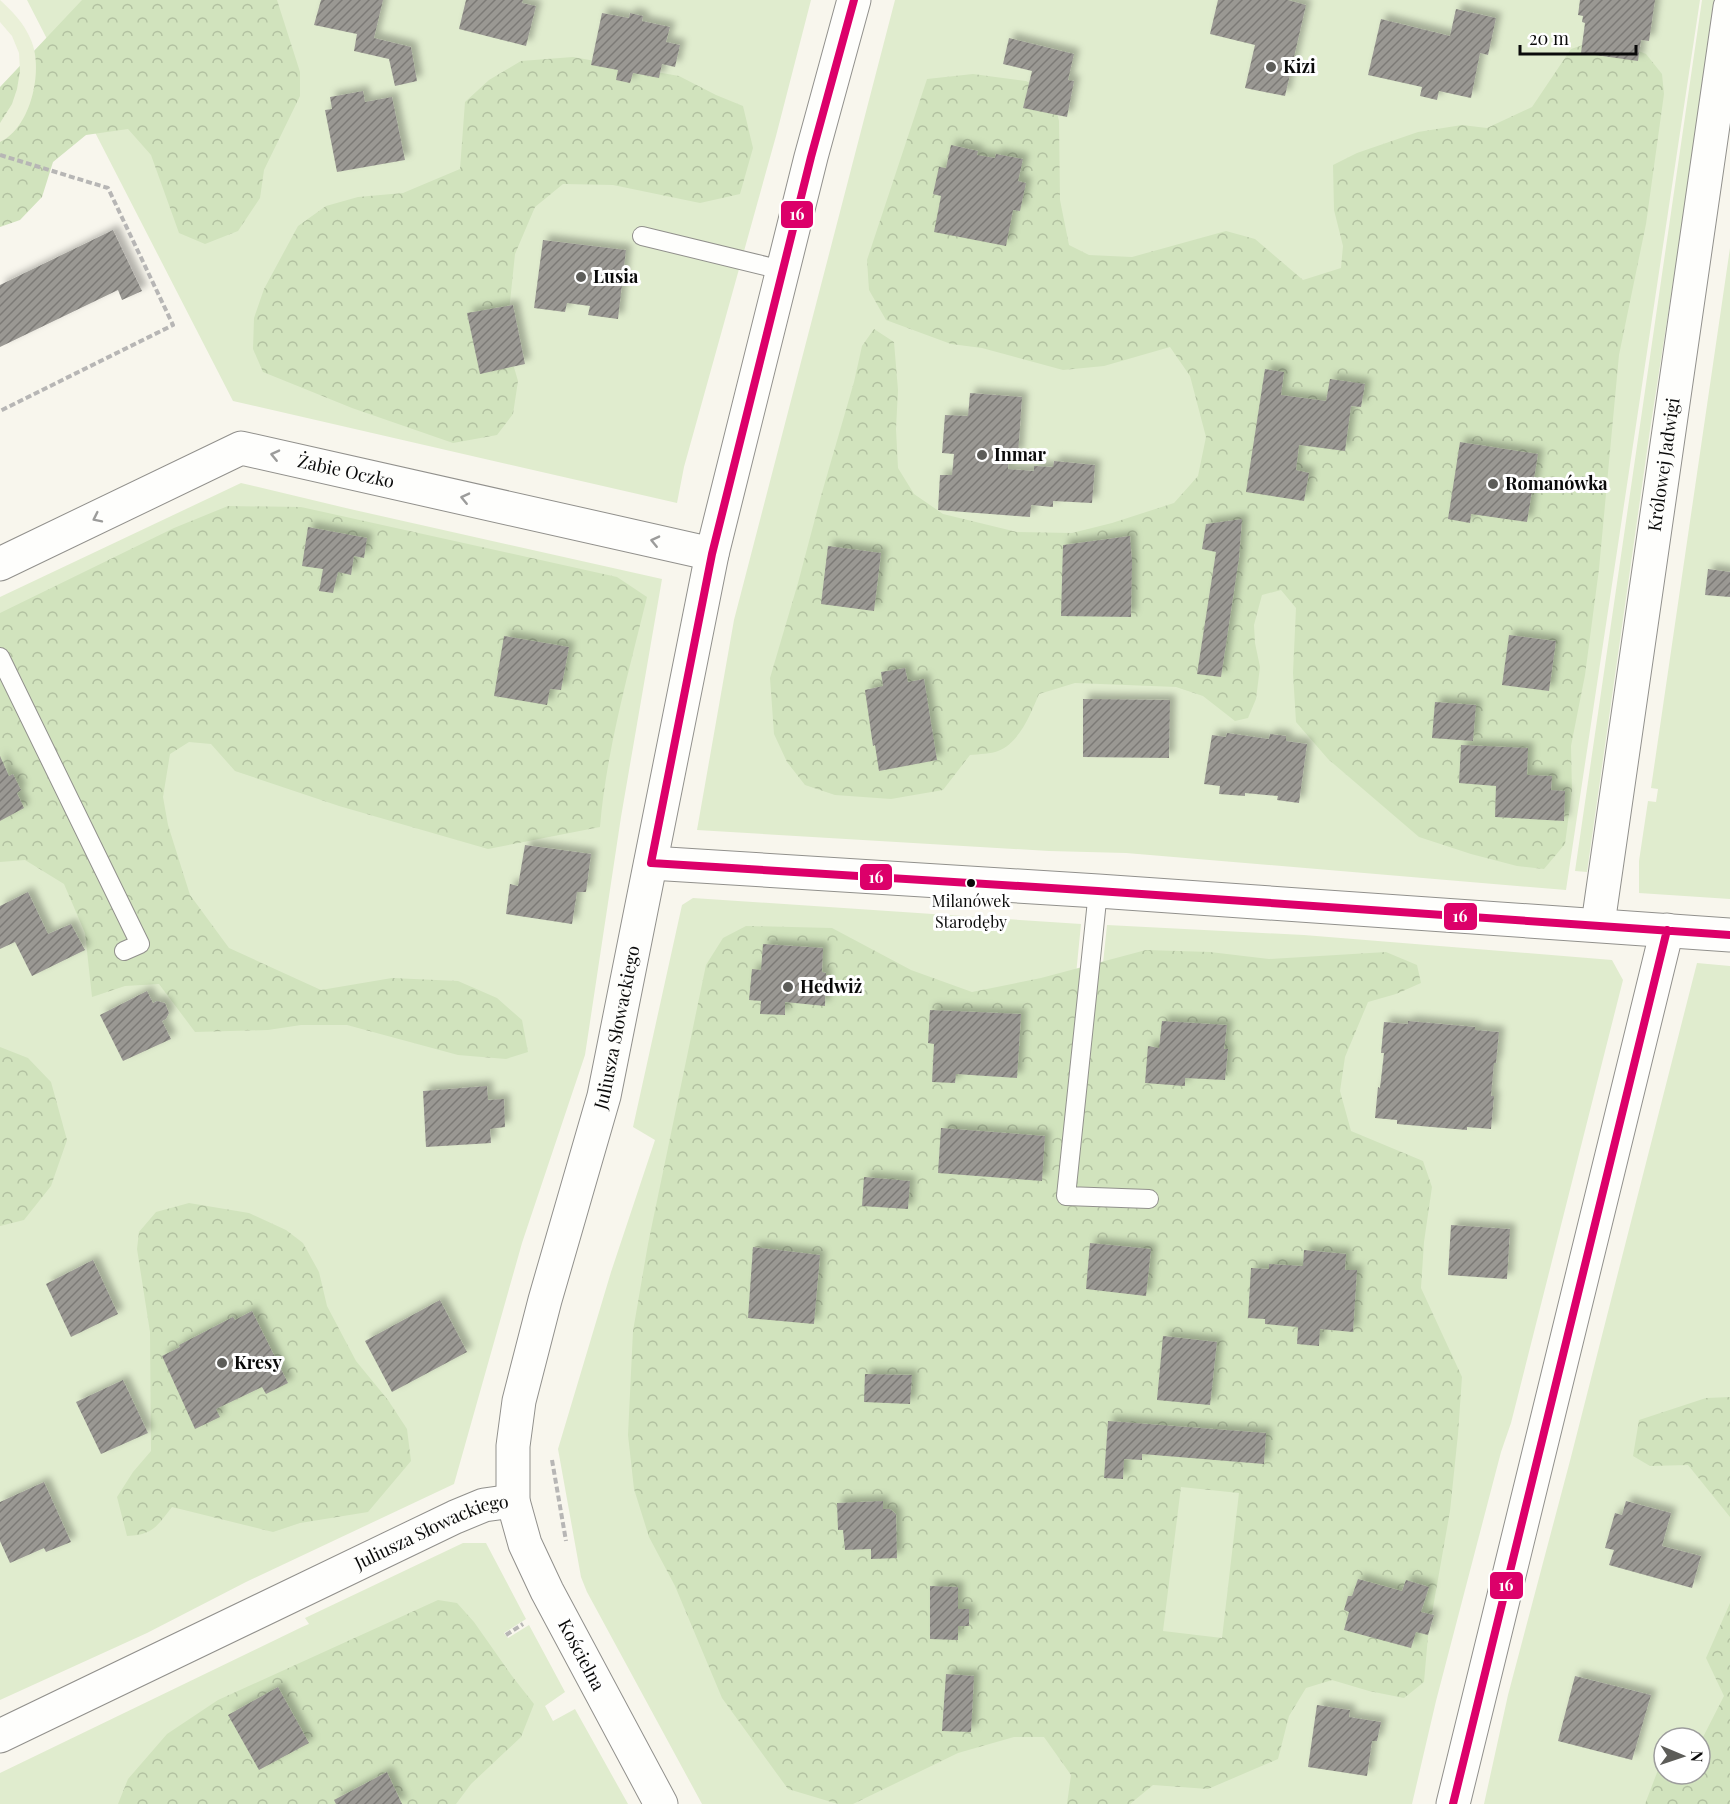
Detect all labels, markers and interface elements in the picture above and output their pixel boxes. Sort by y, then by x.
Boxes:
scale bar [1520,18,1636,56]
text: 20 m [1529,26,1569,50]
place label: Kizi [1283,54,1316,78]
marker: Kizi [1264,60,1278,74]
line badge: 16 [780,200,814,229]
text: 16 [789,203,805,224]
place label: Lusia [593,264,639,288]
marker: Lusia [574,270,588,284]
street label: Królowej Jadwigi [1642,396,1685,533]
place label: Inmar [994,442,1046,466]
street label: Żabie Oczko [295,448,397,493]
marker: Inmar [975,448,989,462]
one-way arrow [270,450,280,463]
place label: Romanówka [1505,471,1608,495]
marker: Romanówka [1486,477,1500,491]
one-way arrow [460,493,470,506]
one-way arrow [92,510,103,522]
one-way arrow [651,536,661,549]
line badge: 16 [859,863,893,891]
text: 16 [868,866,884,887]
marker: Milanówek Starodęby [965,877,977,889]
place label: Milanówek Starodęby [932,890,1010,932]
line badge: 16 [1443,902,1478,931]
text: 16 [1452,905,1468,926]
street label: Juliusza Słowackiego [588,943,645,1113]
place label: Hedwiż [800,974,862,998]
marker: Hedwiż [781,980,795,994]
place label: Kresy [234,1350,282,1374]
marker: Kresy [215,1356,229,1370]
street label: Juliusza Słowackiego [349,1489,510,1575]
line badge: 16 [1489,1571,1524,1600]
text: 16 [1498,1574,1514,1595]
street label: Kościelna [553,1615,611,1694]
north arrow [1652,1726,1712,1786]
text: N [1687,1750,1708,1763]

